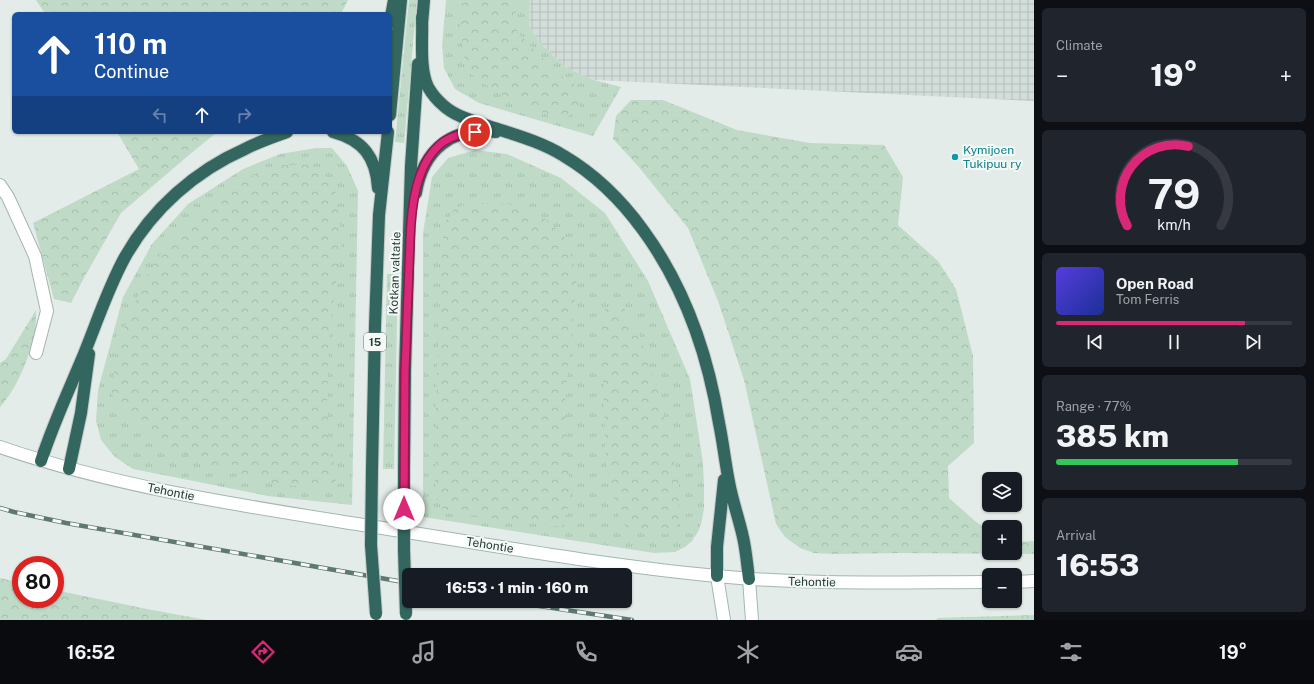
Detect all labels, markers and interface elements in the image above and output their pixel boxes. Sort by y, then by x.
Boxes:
text: 110 m [94,27,167,60]
icon: ahead [28,28,80,80]
text: Climate [1056,38,1103,53]
text: 19° [1150,57,1198,93]
text: Continue [94,61,169,82]
text: − [1056,63,1068,89]
text: + [1280,63,1292,89]
icon: left [149,104,171,126]
icon: ahead [191,104,213,126]
icon: right [233,104,255,126]
pin [458,115,492,149]
icon: arrive [464,121,486,143]
place label: Kymijoen Tukipuu ry [963,143,1022,171]
marker: Kymijoen Tukipuu ry [950,152,960,162]
text: 79 [1147,168,1201,217]
text: km/h [1157,215,1191,232]
street label: Kotkan valtatie [387,231,403,315]
text: Open Road [1116,275,1194,292]
text: Tom Ferris [1116,292,1179,307]
icon: previous [1084,331,1106,353]
icon: pause [1163,331,1185,353]
icon: next [1242,331,1264,353]
road number: 15 [364,333,386,351]
text: Range · 77% [1056,399,1131,414]
text: 385 km [1056,418,1169,454]
map controls [982,472,1022,608]
button: layers [982,472,1022,512]
street label: Tehontie [146,481,196,503]
position arrow [383,488,425,530]
button: + [982,520,1022,560]
text: Arrival [1056,528,1096,543]
street label: Tehontie [465,534,515,556]
text: 16:53 [1056,547,1139,583]
speed limit sign: 80 [12,556,64,608]
button: − [982,568,1022,608]
street label: Tehontie [788,575,836,589]
text: 16:53 · 1 min · 160 m [445,579,589,596]
icon: directions [249,638,277,666]
icon: music [410,638,438,666]
icon: phone [572,638,600,666]
icon: climate [734,638,762,666]
icon: car [895,638,923,666]
icon: filters [1057,638,1085,666]
text: 16:52 [67,642,115,663]
text: 19° [1219,642,1247,663]

